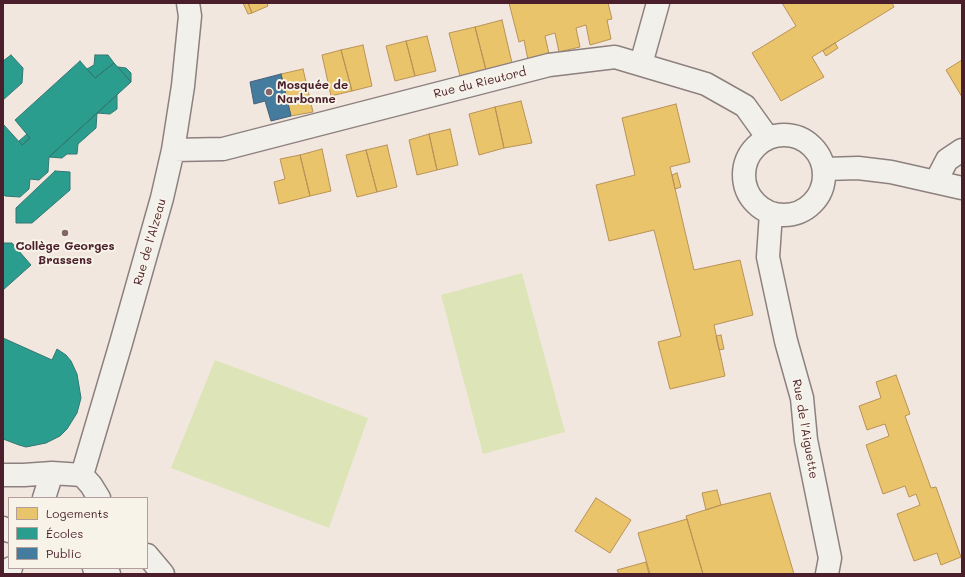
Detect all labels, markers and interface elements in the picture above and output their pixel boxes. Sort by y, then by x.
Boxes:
street label: Rue du Rieutord [432,65,528,101]
place label: Mosquée de Narbonne [277,78,348,106]
marker: Mosquée de Narbonne [264,87,274,97]
street label: Rue de l'Alzeau [131,197,169,287]
marker: Collège Georges Brassens [60,228,70,238]
place label: Collège Georges Brassens [16,239,114,267]
street label: Rue de l'Aiguette [789,378,821,480]
legend [8,497,148,569]
text: Logements [46,505,109,521]
text: Écoles [46,525,83,541]
text: Public [46,545,81,561]

